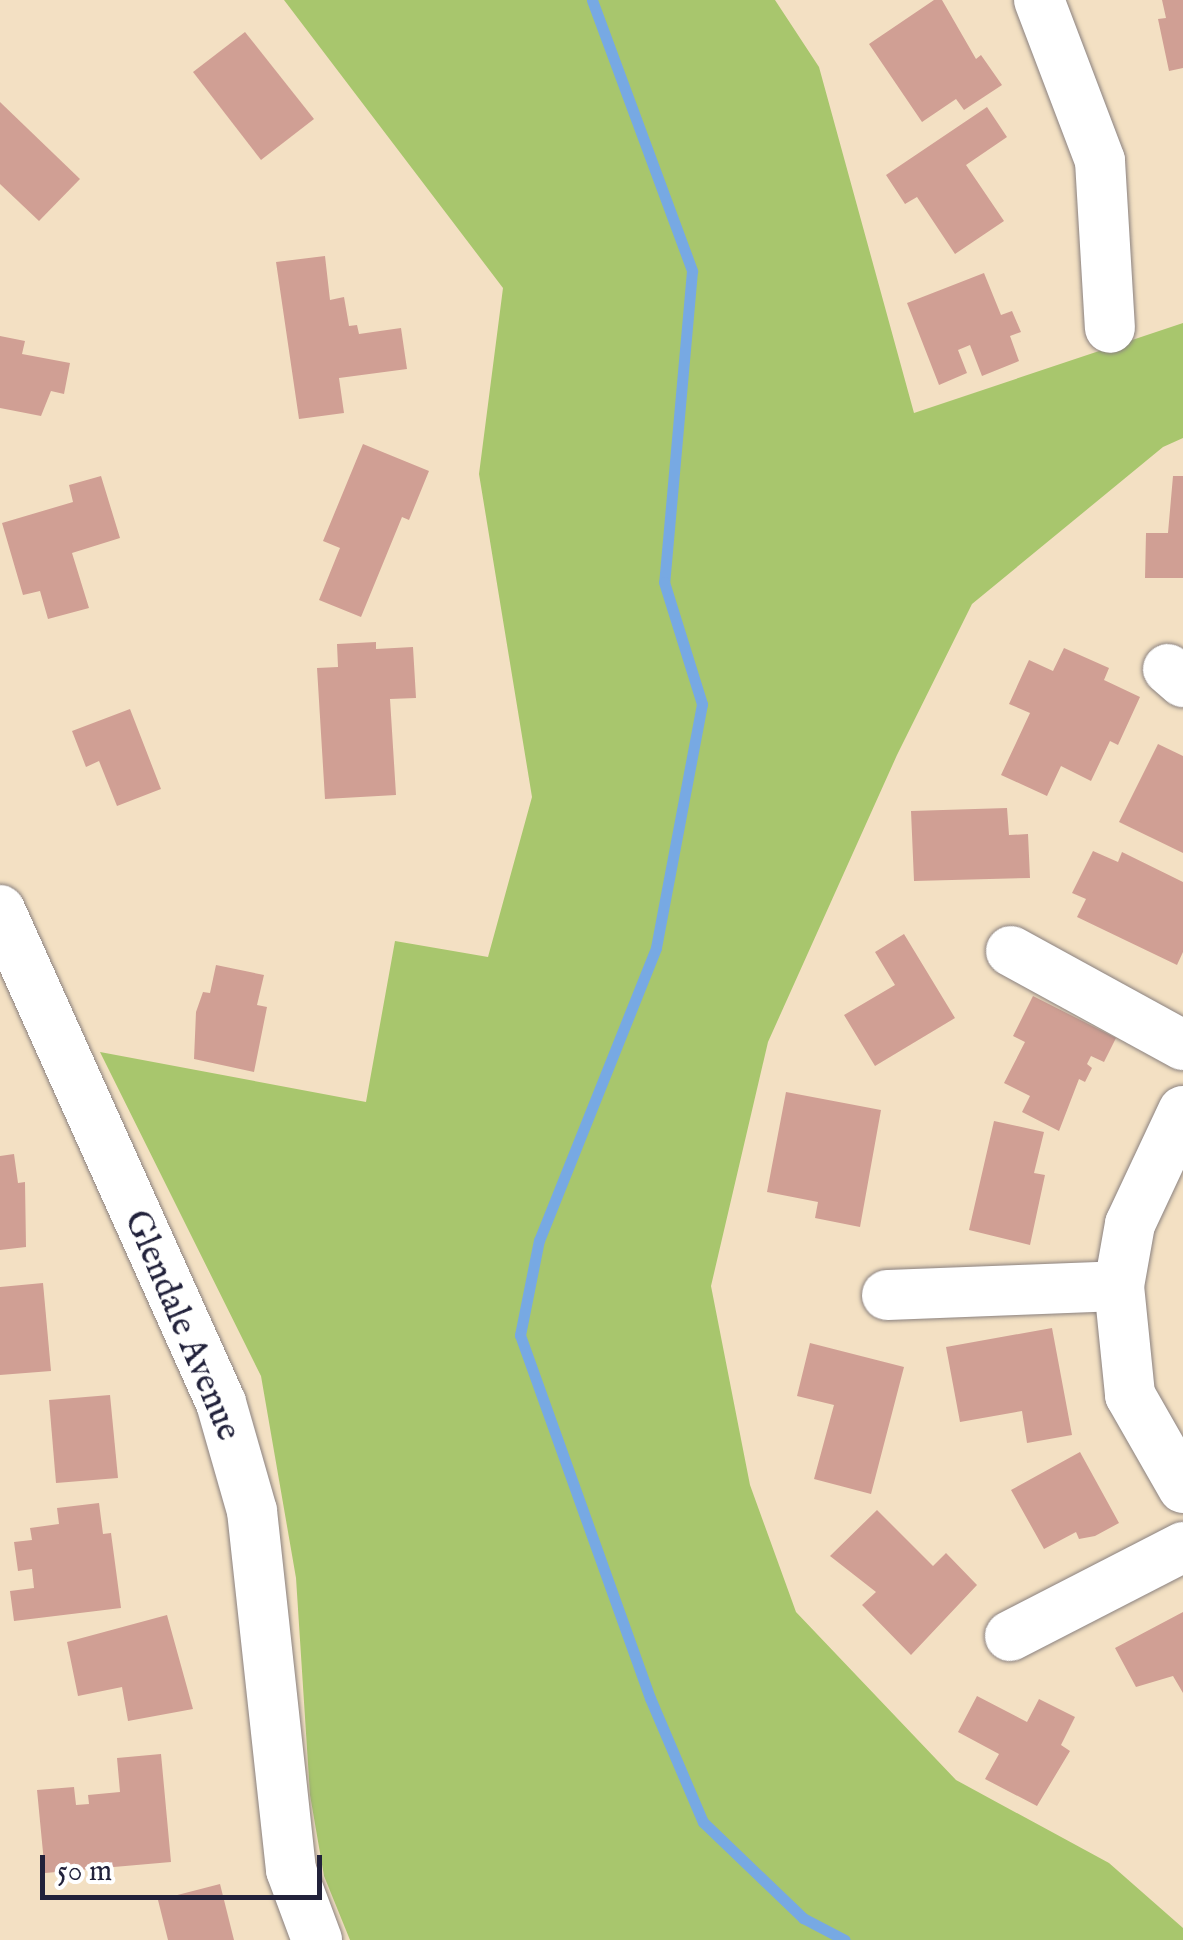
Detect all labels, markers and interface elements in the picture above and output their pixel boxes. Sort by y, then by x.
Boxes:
street label: Glendale Avenue [114,1205,248,1447]
scale bar [45,1835,328,1897]
text: 50 m [57,1853,112,1891]

